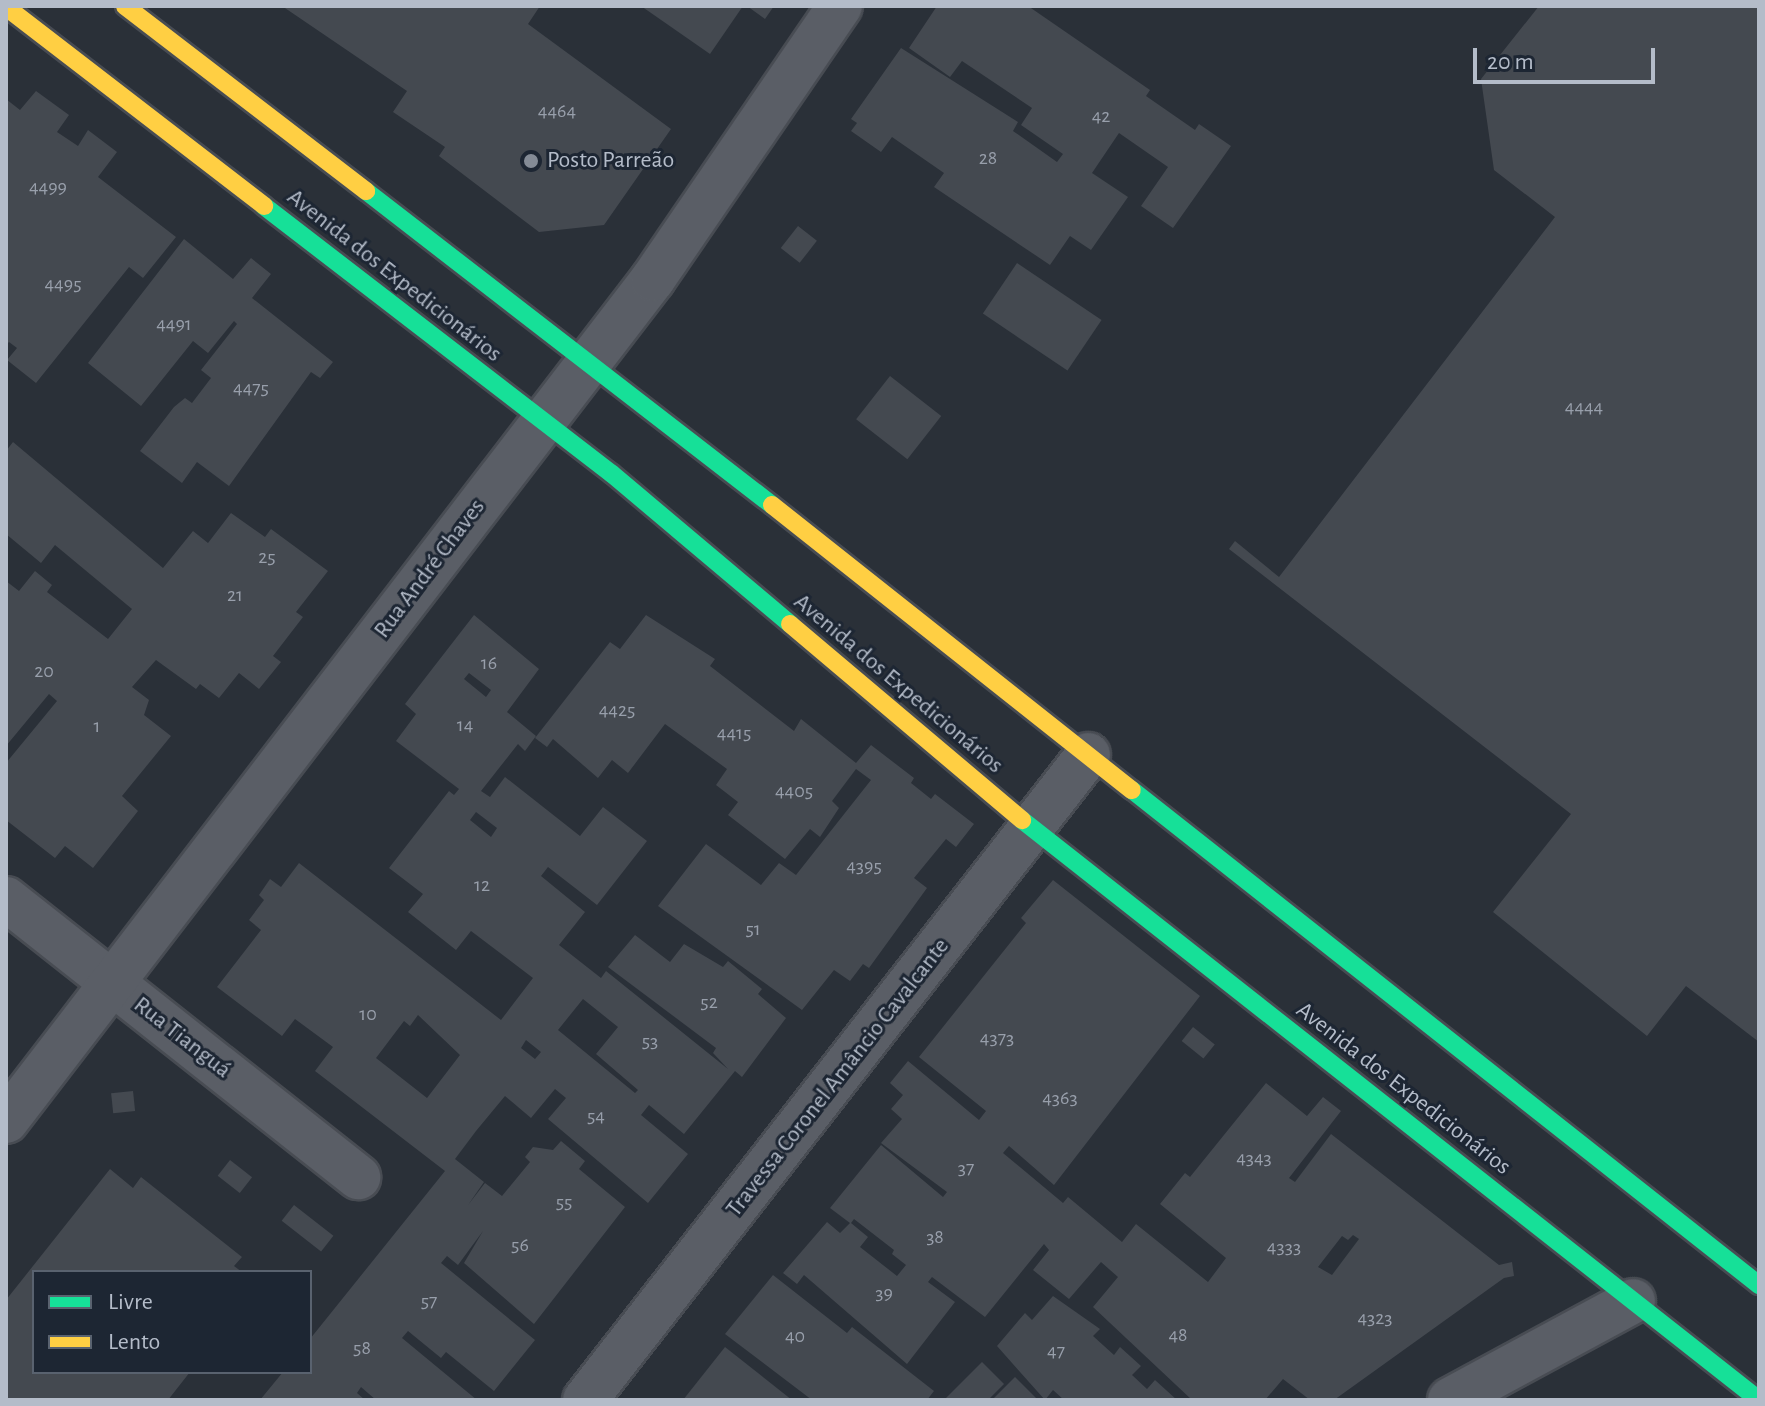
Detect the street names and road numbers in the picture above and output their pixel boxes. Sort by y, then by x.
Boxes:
street label: Avenida dos Expedicionários [281,183,507,369]
street label: Rua André Chaves [368,494,492,644]
street label: Avenida dos Expedicionários [787,588,1009,780]
street label: Travessa Coronel Amâncio Cavalcante [720,933,956,1223]
street label: Rua Tianguá [127,991,237,1085]
street label: Avenida dos Expedicionários [1290,996,1516,1182]

